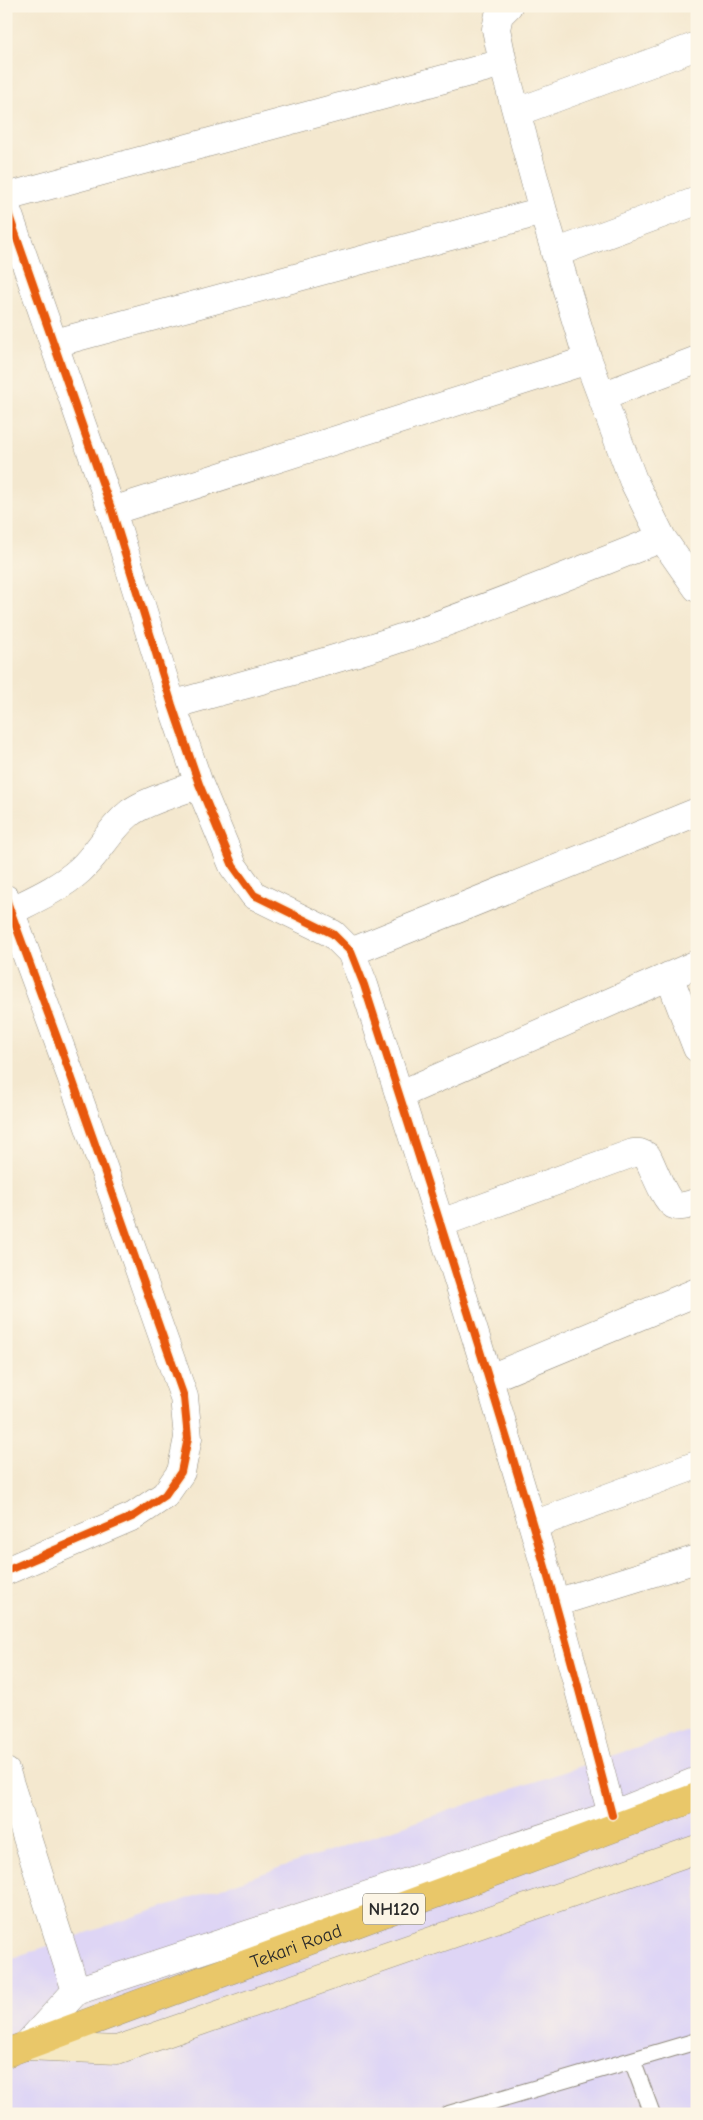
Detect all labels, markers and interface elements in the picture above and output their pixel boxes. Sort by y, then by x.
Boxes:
road number: NH120 [363,1894,425,1925]
street label: Tekari Road [247,1920,345,1974]

